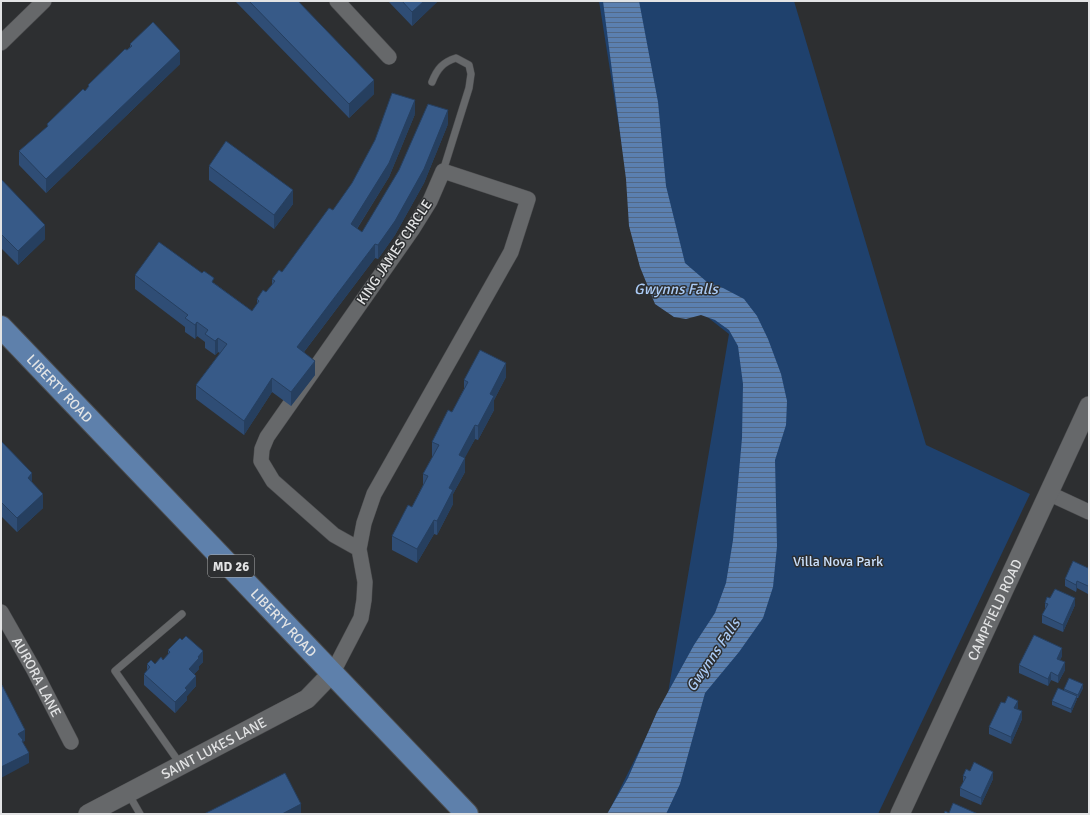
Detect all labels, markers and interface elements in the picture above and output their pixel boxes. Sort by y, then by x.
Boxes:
street label: KING JAMES CIRCLE [353,196,436,308]
water label: Gwynns Falls [634,280,719,298]
street label: LIBERTY ROAD [23,351,96,426]
park label: Villa Nova Park [793,553,883,570]
road number: MD 26 [208,555,254,577]
street label: CAMPFIELD ROAD [964,557,1026,663]
street label: LIBERTY ROAD [247,585,320,660]
water label: Gwynns Falls [682,614,745,695]
street label: AURORA LANE [8,634,65,720]
street label: SAINT LUKES LANE [158,714,270,783]

